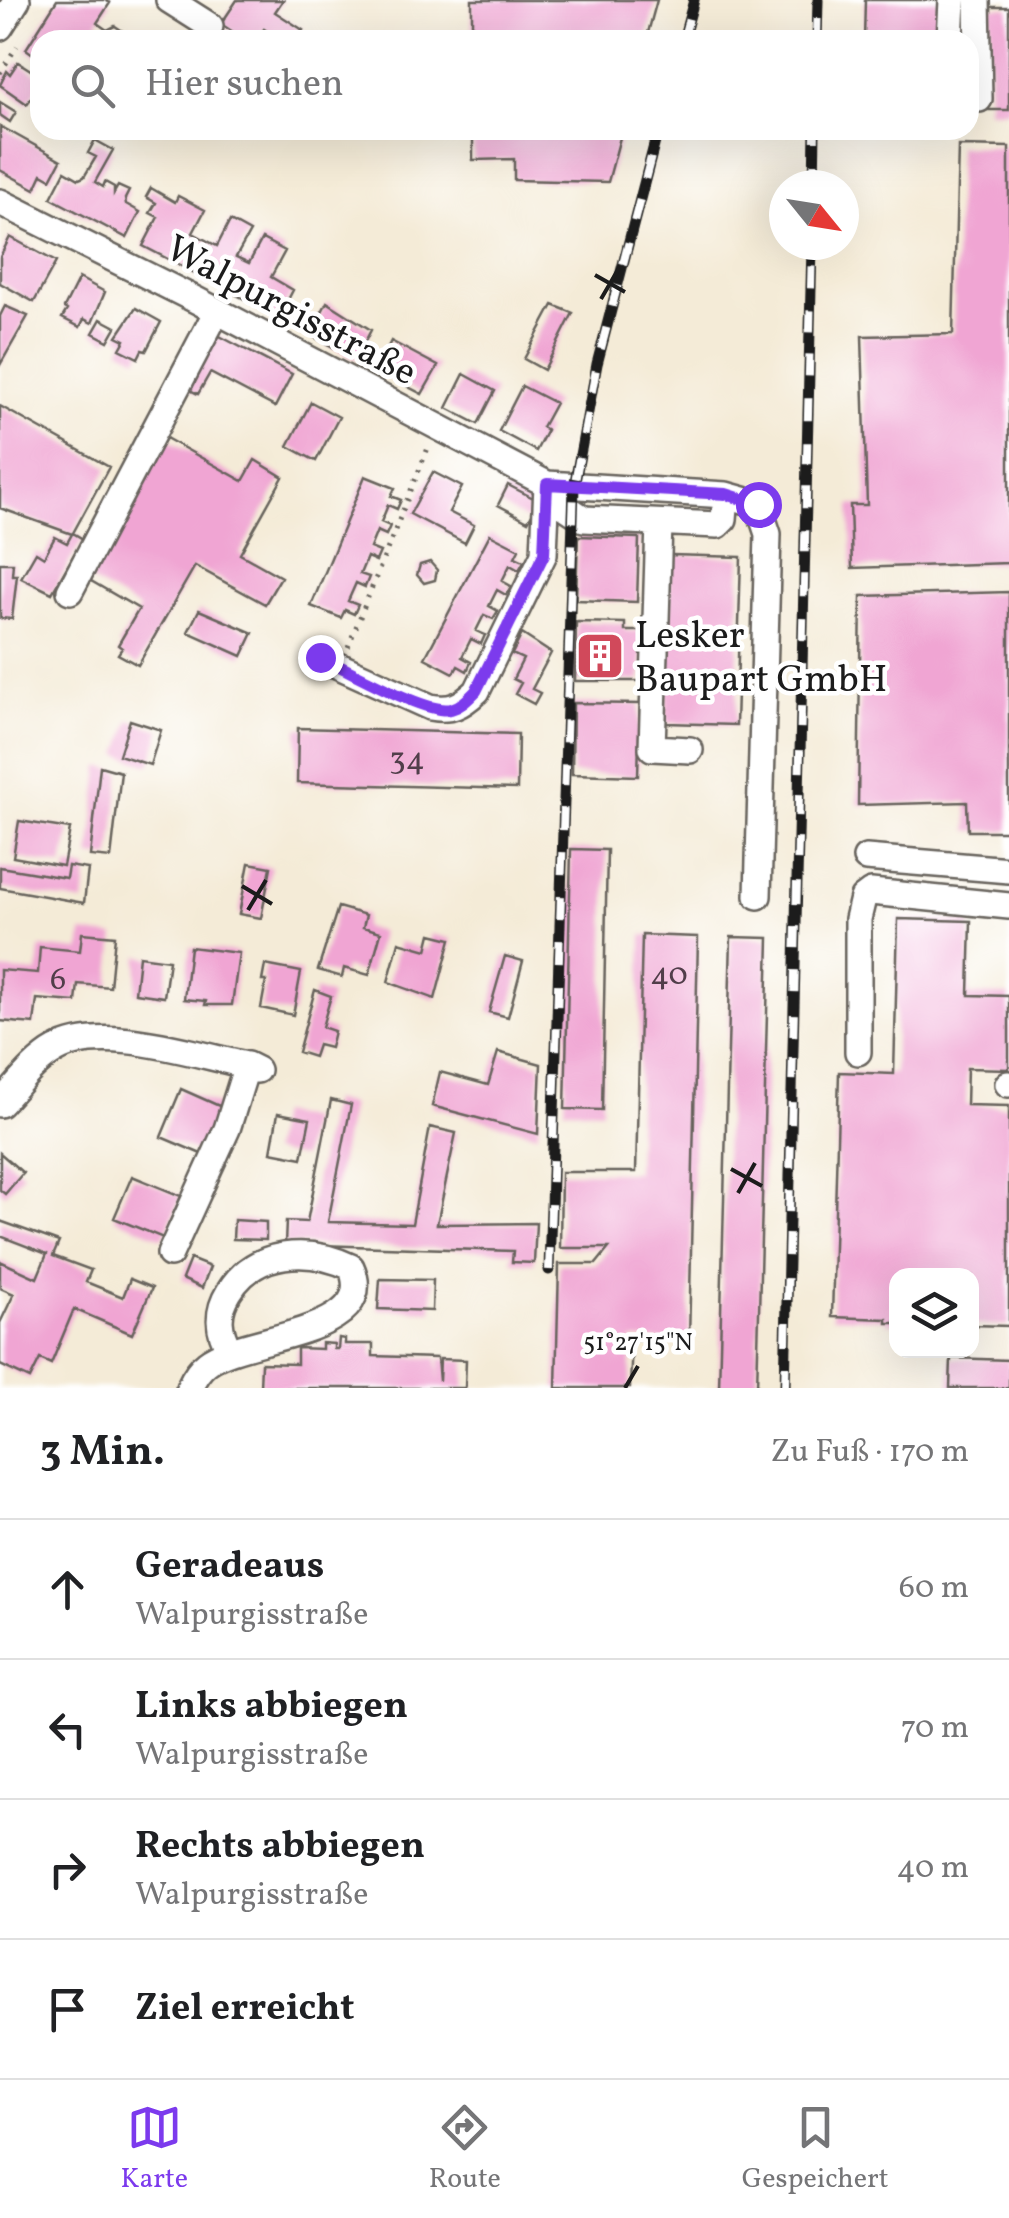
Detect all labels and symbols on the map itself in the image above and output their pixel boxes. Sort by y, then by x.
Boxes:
north arrow [769,170,859,260]
street label: Walpurgisstraße [156,224,425,401]
route start [736,482,782,528]
place label: Lesker Baupart GmbH [635,611,887,708]
building icon: Lesker Baupart GmbH [574,630,626,682]
route end [298,635,344,681]
house number: 34 [389,739,425,783]
house number: 40 [650,954,688,998]
house number: 6 [50,959,66,1003]
text: 51°27'15"N [583,1326,693,1361]

